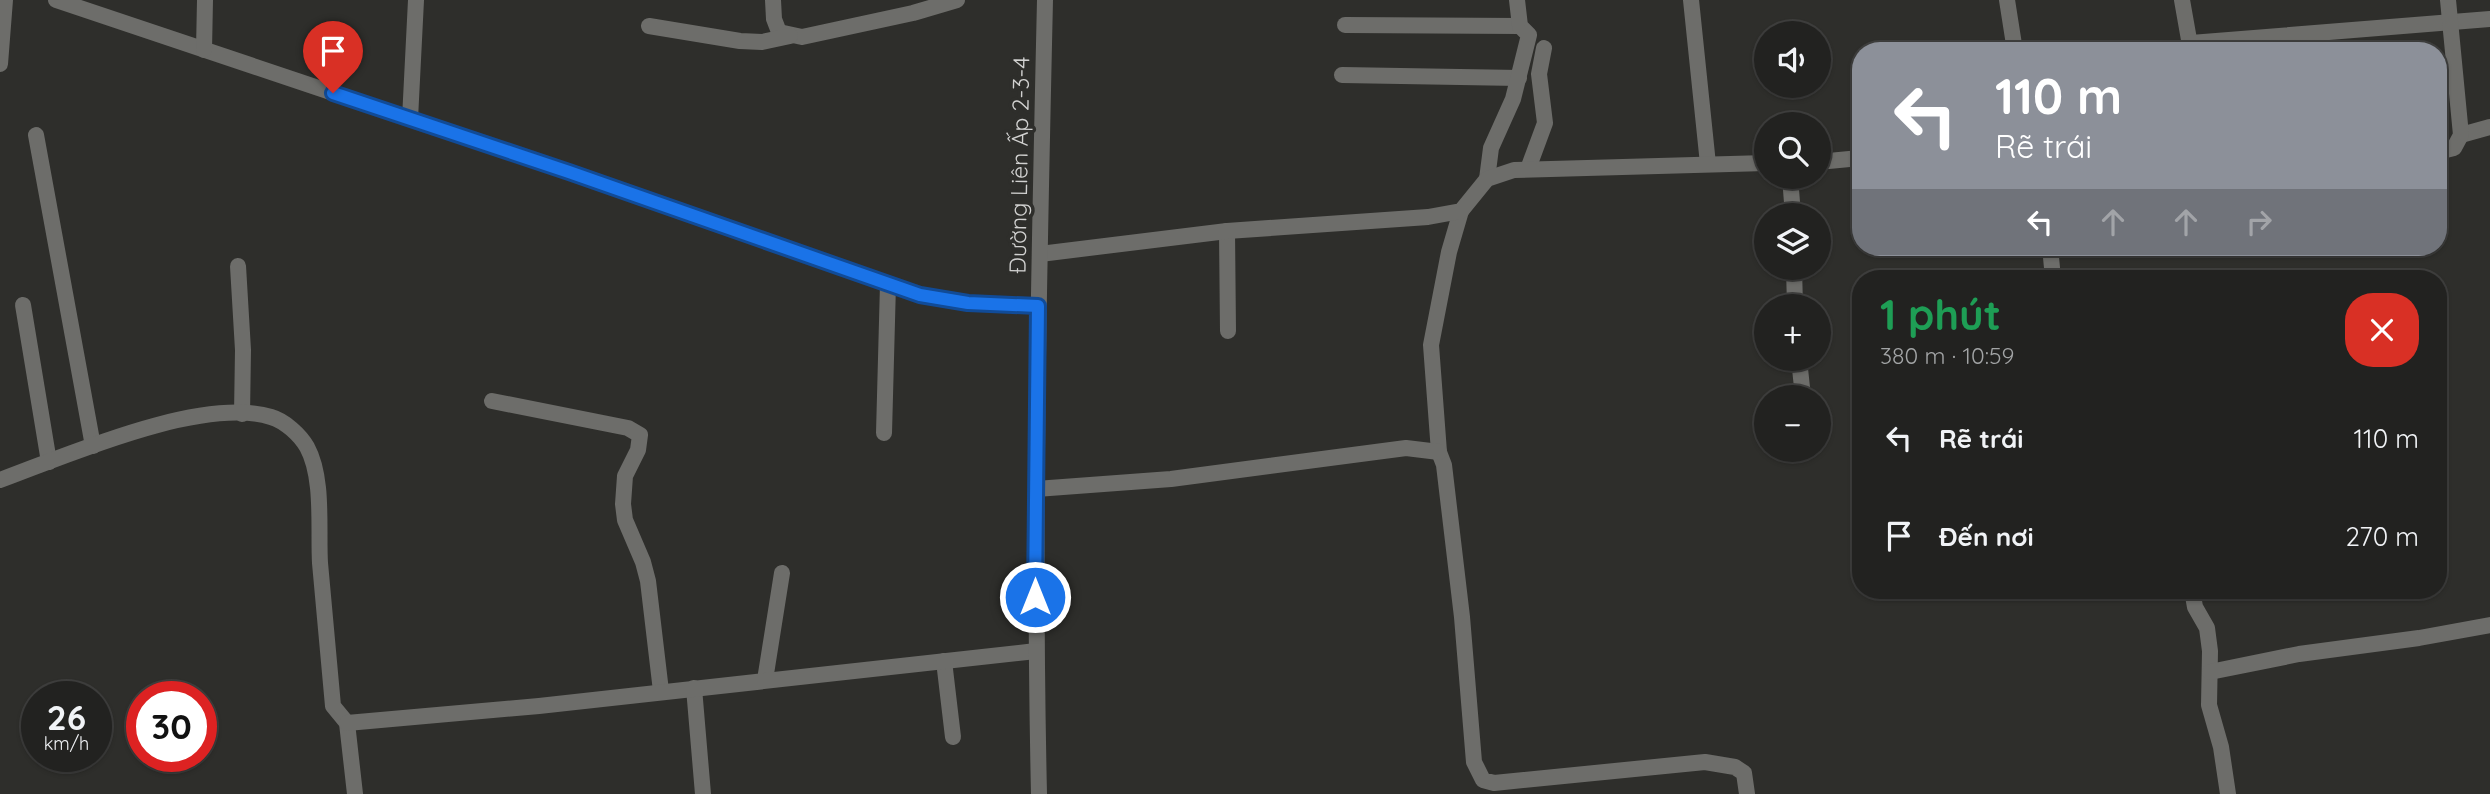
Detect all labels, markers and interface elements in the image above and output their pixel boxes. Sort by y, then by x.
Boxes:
pin [303,21,363,93]
map controls [1754,21,1831,462]
button: sound [1754,21,1831,98]
icon: arrive [314,32,352,70]
street label: Đường Liên Ấp 2-3-4 [1003,56,1035,274]
text: 110 m [1995,65,2122,126]
icon: left [1880,70,1971,161]
button: search [1754,112,1831,189]
text: Rẽ trái [1995,126,2092,166]
button: layers [1754,203,1831,280]
icon: left [2021,203,2059,241]
icon: ahead [2094,203,2132,241]
icon: ahead [2167,203,2205,241]
icon: right [2240,203,2278,241]
text: 1 phút [1880,288,2001,341]
button: close [2345,293,2419,367]
button: + [1754,294,1831,371]
text: 380 m · 10:59 [1880,341,2014,370]
button: − [1754,385,1831,462]
icon: left [1880,419,1918,457]
text: Rẽ trái [1939,422,2023,455]
text: 110 m [2353,422,2419,455]
icon: arrive [1880,517,1918,555]
text: Đến nơi [1939,520,2034,553]
text: 270 m [2345,520,2419,553]
position arrow [998,560,1072,634]
speed limit sign: 30 [126,681,217,772]
text: 26 [47,695,86,739]
text: km/h [44,732,89,755]

